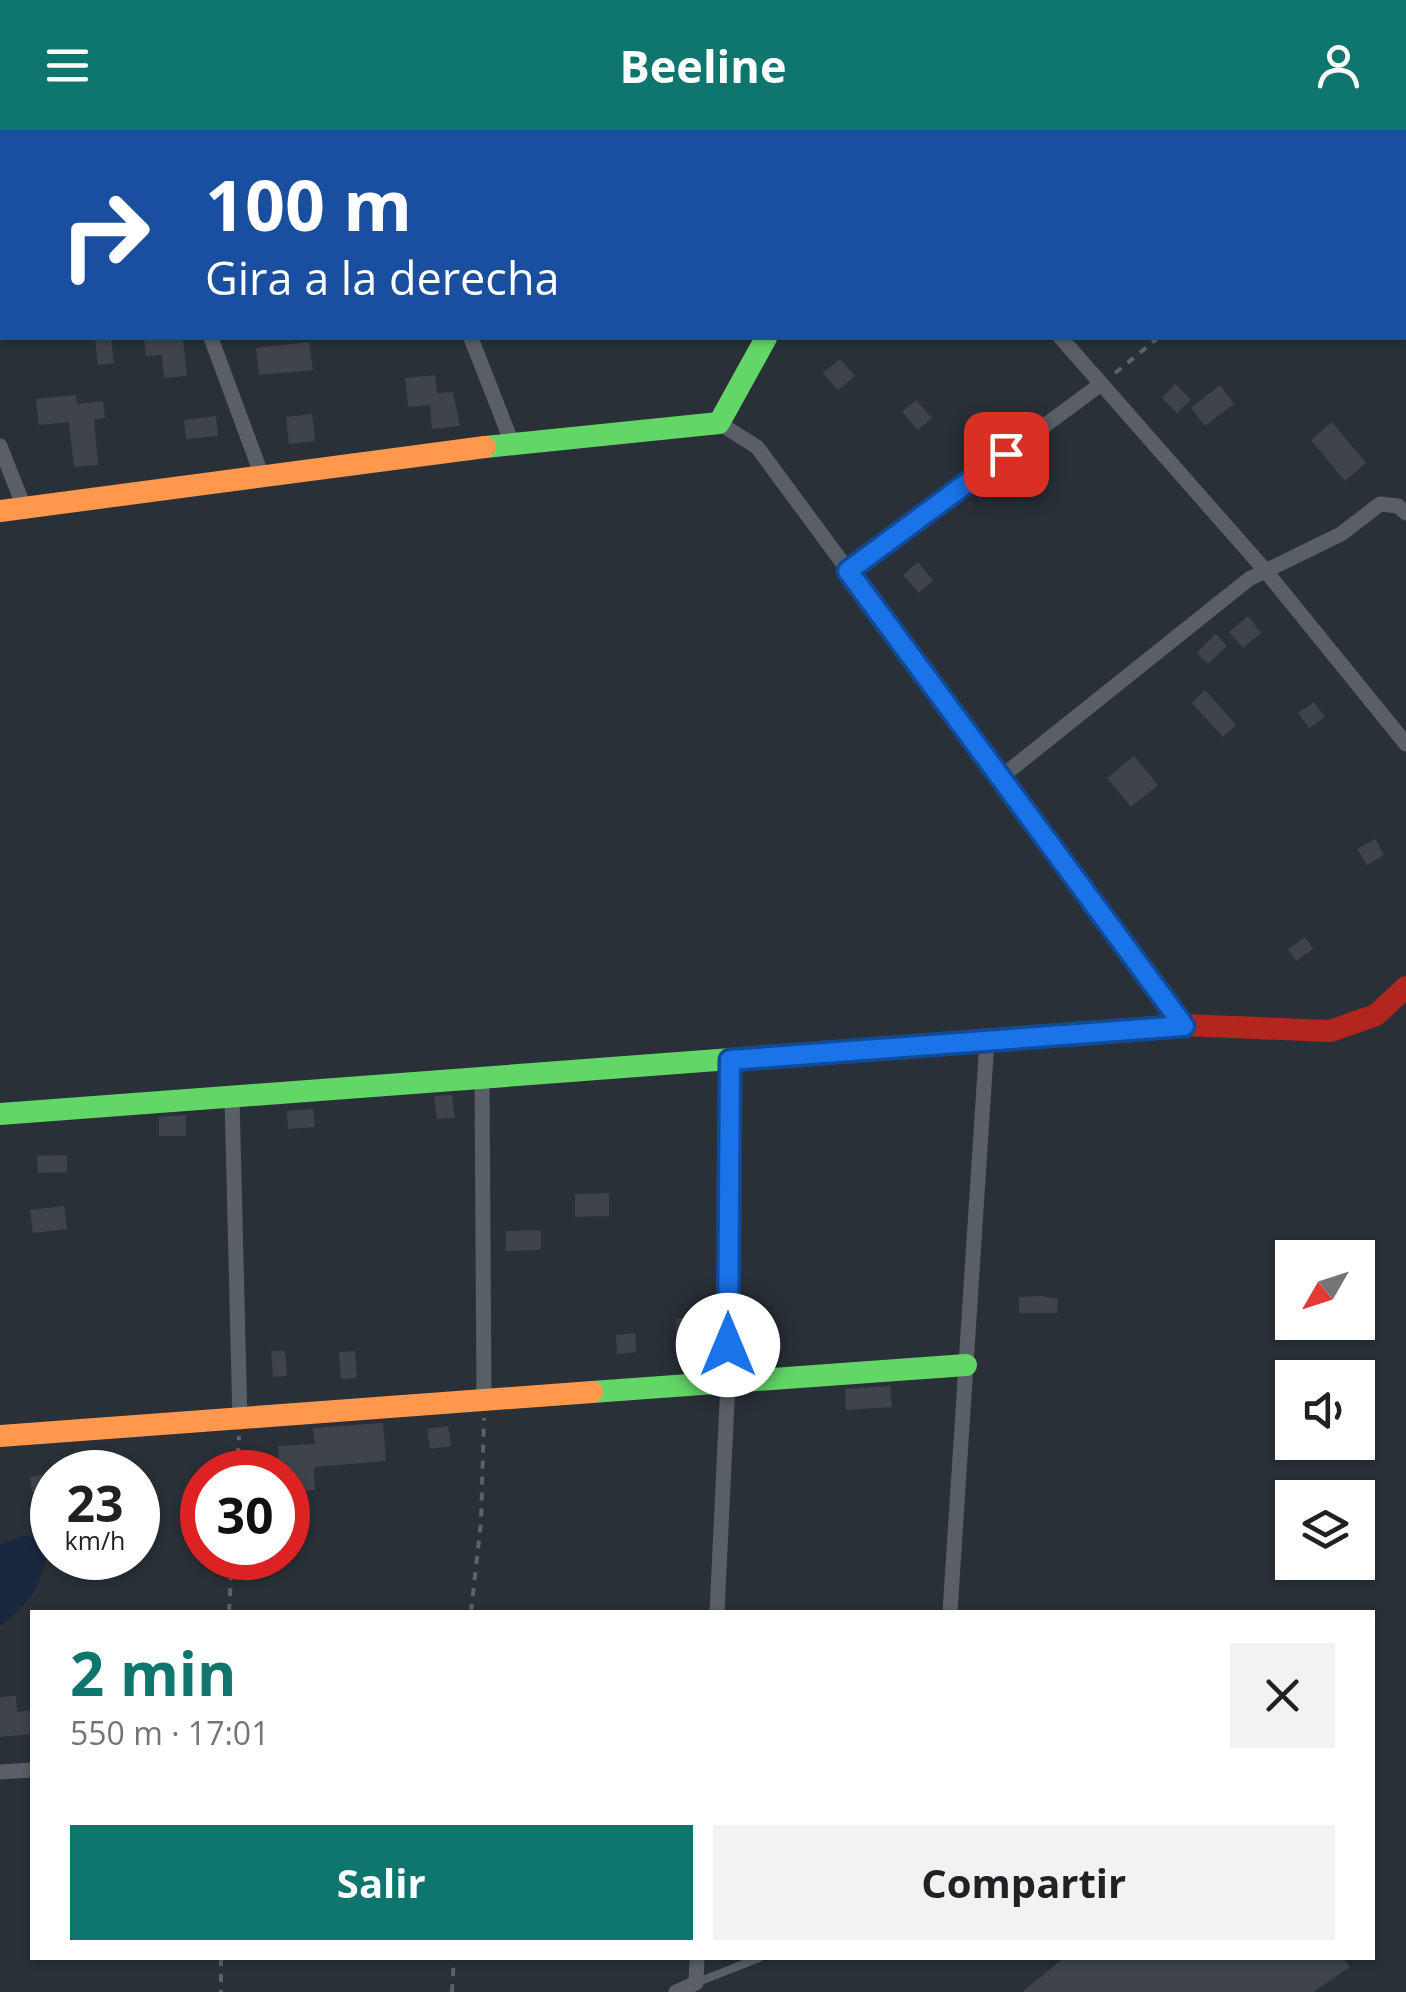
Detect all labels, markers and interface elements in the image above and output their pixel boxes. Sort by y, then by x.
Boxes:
text: Beeline [619,35,787,96]
icon: menu [40,38,95,93]
icon: person [1311,38,1366,93]
text: 100 m [205,156,412,252]
icon: right [40,170,170,300]
text: Gira a la derecha [205,247,560,308]
pin [964,412,1049,497]
icon: arrive [979,427,1034,482]
north arrow [1275,1240,1375,1340]
map controls [1275,1240,1375,1580]
position arrow [676,1293,780,1397]
button: sound [1275,1360,1375,1460]
speed limit sign: 30 [180,1450,310,1580]
text: 23 [66,1469,124,1537]
button: layers [1275,1480,1375,1580]
text: km/h [65,1523,125,1557]
text: 2 min [70,1632,237,1714]
button: close [1230,1643,1335,1748]
text: 550 m · 17:01 [70,1711,269,1754]
button: Salir [70,1825,693,1940]
button: Compartir [713,1825,1335,1940]

